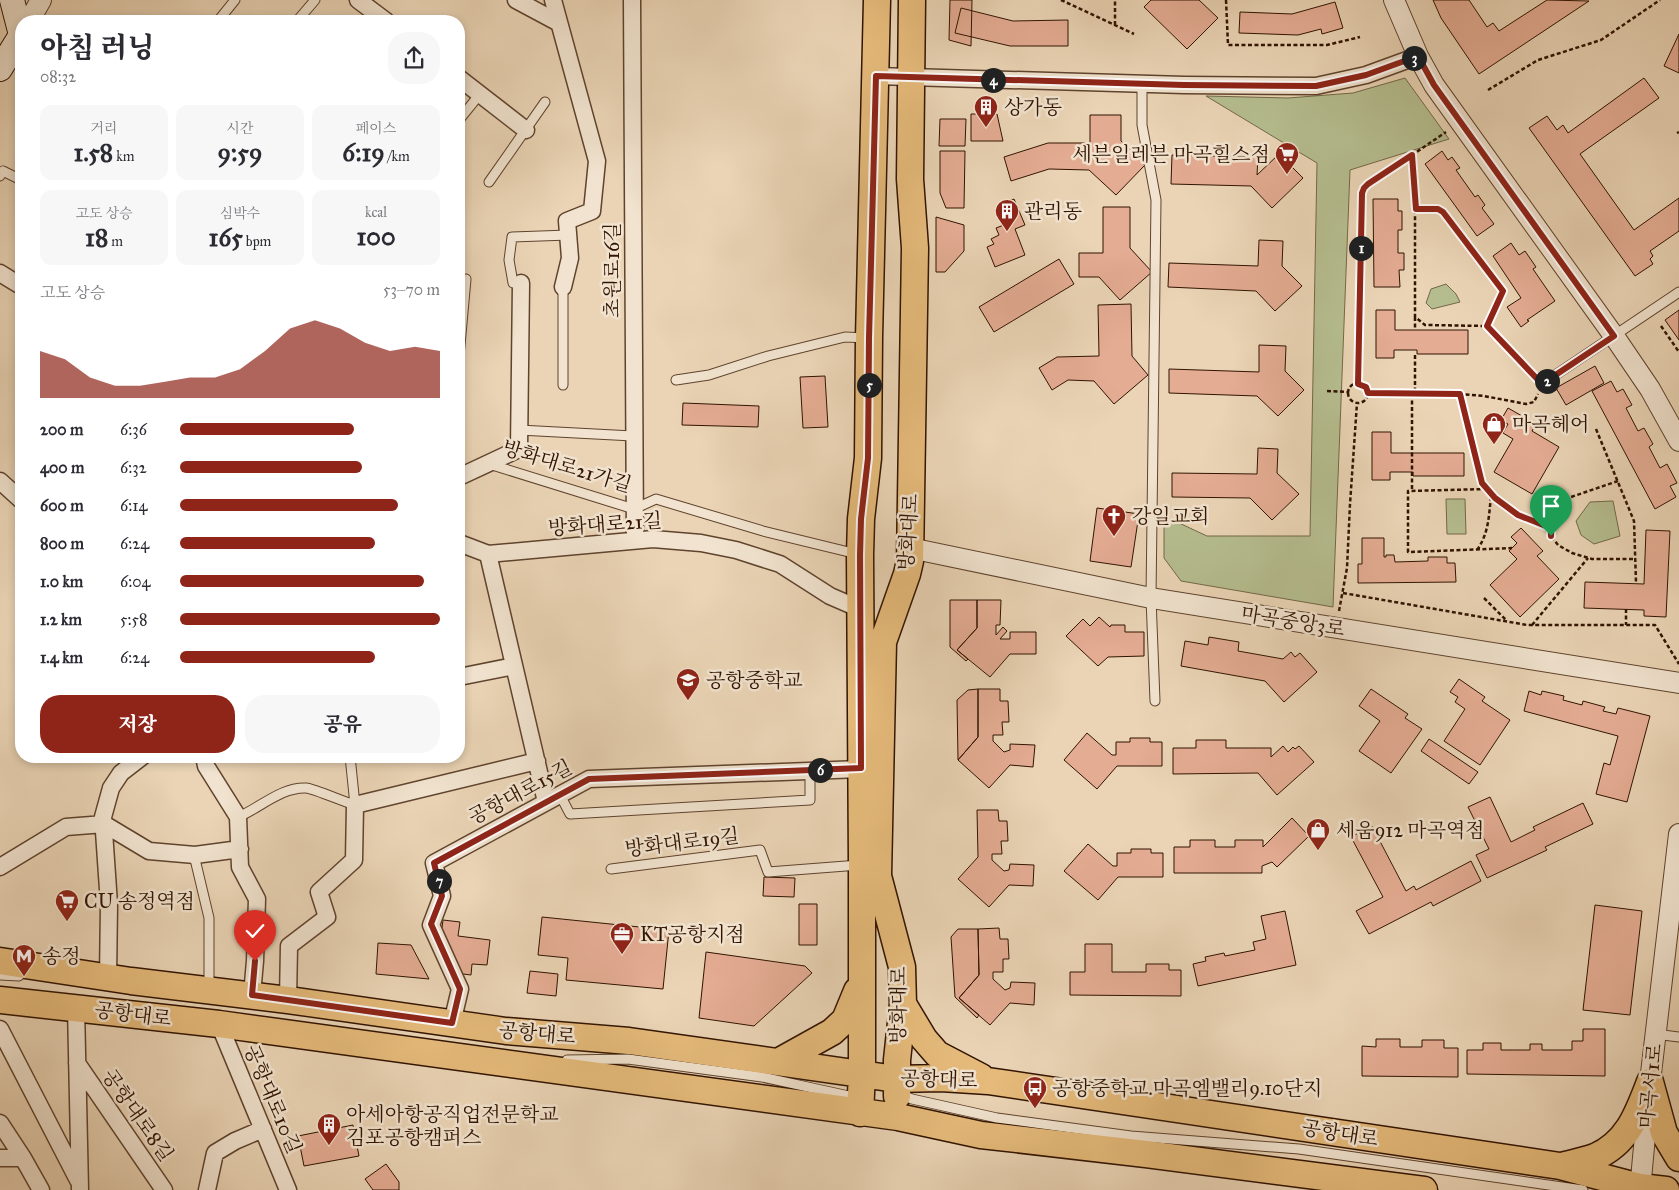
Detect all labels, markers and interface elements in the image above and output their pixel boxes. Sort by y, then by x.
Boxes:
text: 아침 러닝 [40,30,154,65]
button: share [388,32,440,84]
pin: 3 [1402,46,1426,70]
text: 3 [1412,50,1417,67]
text: 08:32 [40,67,76,86]
pin: 4 [980,68,1006,92]
text: 4 [990,72,997,89]
building icon: 상가동 [973,94,999,128]
place label: 상가동 [1004,95,1062,119]
text: 거리 [90,120,118,137]
text: 시간 [226,120,254,137]
text: 페이스 [356,120,396,137]
text: 1.58 [74,137,113,168]
text: 9:59 [218,137,262,168]
text: 6:19 [342,137,385,168]
supermarket icon: 세븐일레븐 마곡힐스점 [1274,141,1300,175]
place label: 세븐일레븐 마곡힐스점 [1072,142,1270,166]
text: km [113,148,134,165]
text: /km [385,148,410,165]
building icon: 관리동 [994,198,1020,232]
place label: 관리동 [1024,199,1082,223]
text: kcal [365,204,387,221]
text: 고도 상승 [75,205,133,222]
text: 심박수 [220,205,260,222]
text: 100 [357,221,395,252]
text: 18 [85,222,108,253]
text: 165 [209,222,243,253]
street label: 초원로16길 [600,222,624,318]
text: m [108,233,123,250]
text: bpm [243,233,271,250]
pin: 1 [1348,236,1374,260]
text: 1 [1359,240,1364,257]
text: 53–70 m [383,280,440,299]
text: 고도 상승 [40,283,105,302]
pin: 2 [1534,368,1560,394]
pin: 5 [856,372,882,398]
text: 2 [1544,373,1551,390]
text: 5 [866,377,873,394]
shop icon: 마곡헤어 [1481,411,1507,445]
place label: 마곡헤어 [1512,412,1589,436]
text: 200 m [40,420,83,439]
text: 6:36 [120,420,147,439]
street label: 방화대로21가길 [500,435,634,497]
text: 400 m [40,458,84,477]
text: 6:32 [120,458,147,477]
pin [1530,485,1572,536]
icon: arrive [1537,492,1565,520]
street label: 방화대로 [893,493,923,571]
text: 600 m [40,496,84,515]
text: 6:14 [120,496,147,515]
church icon: 강일교회 [1101,503,1127,537]
place label: 강일교회 [1132,504,1209,528]
street label: 방화대로21길 [547,508,663,540]
text: 800 m [40,534,84,553]
text: 6:24 [120,534,149,553]
text: 1.0 km [40,572,83,591]
text: 6:04 [120,572,150,591]
street label: 마곡중앙3로 [1239,601,1347,641]
text: 1.2 km [40,610,82,629]
text: 5:58 [120,610,147,629]
text: 1.4 km [40,648,83,667]
text: 6:24 [120,648,149,667]
school or university icon: 공항중학교 [675,667,701,701]
place label: 공항중학교 [706,668,803,692]
button: 저장 [40,695,235,753]
button: 공유 [245,695,440,753]
street label: 공항대로15길 [464,755,576,829]
pin: 6 [808,758,832,782]
text: 6 [817,762,824,779]
shop icon: 세움912 마곡역점 [1305,817,1331,851]
place label: 세움912 마곡역점 [1336,818,1485,842]
street label: 방화대로19길 [623,823,741,861]
pin: 7 [426,868,452,894]
text: 7 [436,873,443,890]
supermarket icon: CU 송정역점 [54,888,80,922]
place label: CU 송정역점 [84,889,195,913]
pin [234,910,276,961]
icon: check [241,917,269,945]
office icon: KT공항지점 [609,921,635,955]
place label: KT공항지점 [640,922,745,946]
metro station icon: 송정 [11,943,37,977]
place label: 송정 [42,944,81,968]
street label: 방화대로 [885,966,911,1044]
street label: 공항대로 [93,997,173,1031]
street label: 공항대로 [497,1018,577,1048]
street label: 공항대로10길 [239,1041,307,1157]
street label: 마곡서1로 [1634,1042,1666,1130]
street label: 공항대로8길 [97,1064,179,1166]
street label: 공항대로 [900,1066,978,1092]
bus stop icon: 공항중학교.마곡엠밸리9.10단지 [1022,1075,1048,1109]
place label: 공항중학교.마곡엠밸리9.10단지 [1052,1076,1322,1100]
place label: 아세아항공직업전문학교 김포공항캠퍼스 [346,1102,559,1149]
building icon: 아세아항공직업전문학교 김포공항캠퍼스 [316,1112,342,1146]
street label: 공항대로 [1300,1115,1380,1151]

